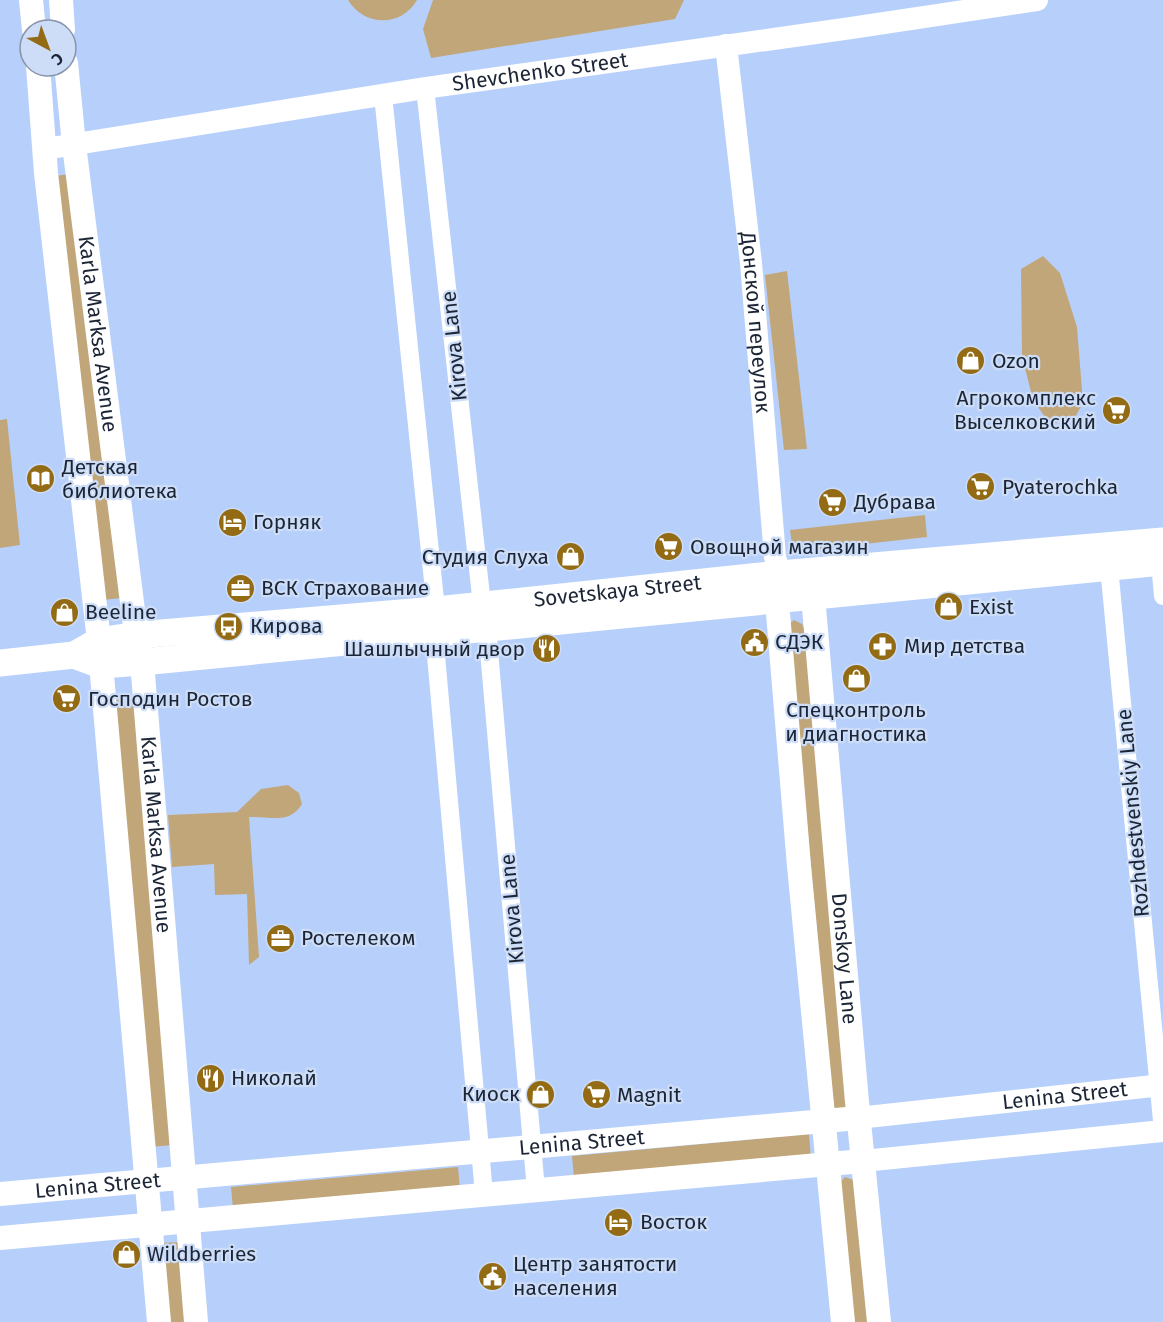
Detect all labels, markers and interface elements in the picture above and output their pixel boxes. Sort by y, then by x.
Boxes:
north arrow [18,18,78,78]
street label: Shevchenko Street [451,47,630,97]
text: С [47,49,67,70]
street label: Донской переулок [734,229,776,414]
street label: Karla Marksa Avenue [73,234,123,434]
street label: Kirova Lane [435,290,473,402]
shop icon: Ozon [955,345,987,377]
place label: Ozon [992,348,1040,374]
place label: Агрокомплекс Выселковский [954,385,1096,435]
supermarket icon: Агрокомплекс Выселковский [1101,394,1133,426]
place label: Детская библиотека [61,454,178,504]
library icon: Детская библиотека [25,463,57,495]
supermarket icon: Pyaterochka [965,471,997,503]
place label: Pyaterochka [1002,474,1118,500]
supermarket icon: Дубрава [817,486,849,518]
place label: Дубрава [853,489,936,515]
hotel icon: Горняк [216,506,248,538]
place label: Горняк [253,509,321,535]
supermarket icon: Овощной магазин [653,531,685,563]
place label: Овощной магазин [690,534,869,560]
shop icon: Студия Слуха [554,541,586,573]
place label: Студия Слуха [422,544,549,570]
street label: Sovetskaya Street [532,569,703,613]
office icon: ВСК Страхование [224,572,256,604]
place label: ВСК Страхование [261,575,429,601]
shop icon: Exist [932,591,964,623]
place label: Exist [969,594,1014,620]
shop icon: Beeline [48,596,80,628]
place label: Beeline [85,599,156,625]
bus stop icon: Кирова [213,610,245,642]
place label: Кирова [250,613,323,639]
public building icon: СДЭК [738,626,770,658]
place label: СДЭК [775,629,824,655]
pharmacy icon: Мир детства [867,630,899,662]
restaurant icon: Шашлычный двор [530,633,562,665]
place label: Мир детства [904,633,1025,659]
place label: Шашлычный двор [344,636,525,662]
shop icon: Спецконтроль и диагностика [840,663,872,695]
supermarket icon: Господин Ростов [51,683,83,715]
place label: Господин Ростов [88,686,253,712]
place label: Спецконтроль и диагностика [785,697,927,747]
street label: Rozhdestvenskiy Lane [1111,708,1155,918]
street label: Karla Marksa Avenue [135,735,177,934]
street label: Kirova Lane [494,853,530,965]
street label: Donskoy Lane [826,892,863,1026]
office icon: Ростелеком [264,922,296,954]
place label: Ростелеком [301,925,416,951]
restaurant icon: Николай [194,1062,226,1094]
place label: Николай [231,1065,317,1091]
street label: Lenina Street [1001,1076,1129,1115]
shop icon: Киоск [525,1078,557,1110]
supermarket icon: Magnit [580,1079,612,1111]
place label: Киоск [462,1081,520,1107]
place label: Magnit [617,1082,682,1108]
street label: Lenina Street [518,1124,646,1161]
street label: Lenina Street [34,1167,162,1204]
hotel icon: Восток [603,1206,635,1238]
place label: Восток [640,1209,707,1235]
shop icon: Wildberries [110,1238,142,1270]
place label: Wildberries [147,1241,256,1267]
place label: Центр занятости населения [513,1251,677,1301]
public building icon: Центр занятости населения [476,1260,508,1292]

